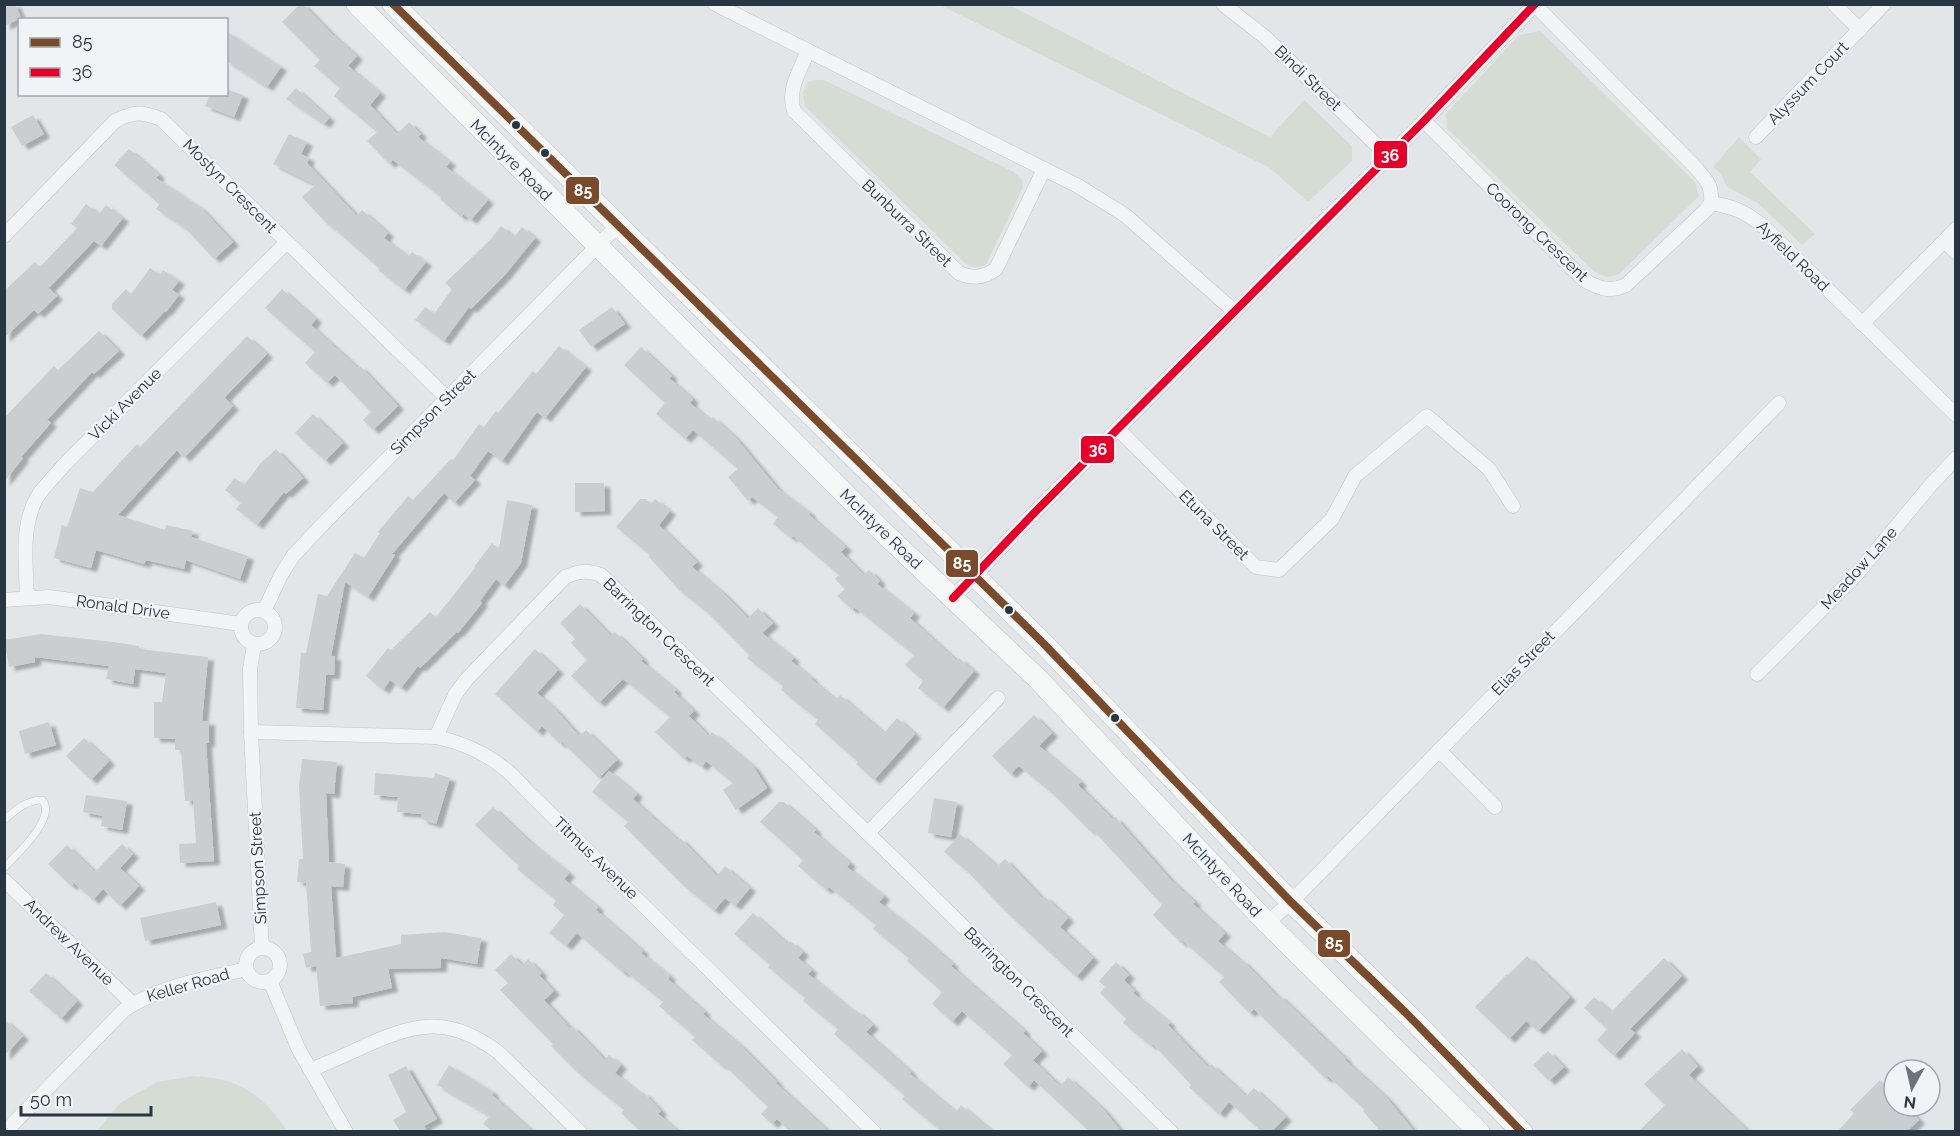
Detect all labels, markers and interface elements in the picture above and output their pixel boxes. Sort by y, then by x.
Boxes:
legend [18,18,228,96]
text: 85 [72,31,93,52]
street label: Alyssum Court [1764,37,1853,128]
street label: Bindi Street [1271,42,1346,115]
text: 36 [72,61,93,82]
street label: McIntyre Road [466,115,556,205]
unlabelled marker [510,119,522,131]
street label: Mostyn Crescent [179,135,281,237]
line badge: 36 [1373,140,1408,169]
text: 36 [1381,146,1400,165]
unlabelled marker [539,147,551,159]
street label: Bunburra Street [858,175,956,271]
line badge: 85 [565,176,600,205]
street label: Coorong Crescent [1482,178,1592,286]
text: 85 [574,181,592,200]
street label: Ayfield Road [1753,217,1833,295]
street label: Vicki Avenue [85,364,165,444]
street label: Simpson Street [386,365,480,459]
line badge: 36 [1080,435,1115,464]
text: 36 [1089,440,1108,459]
street label: McIntyre Road [836,485,926,573]
street label: Etuna Street [1175,486,1253,564]
street label: Meadow Lane [1817,523,1901,613]
line badge: 85 [945,549,979,578]
text: 85 [953,554,971,573]
street label: Barrington Crescent [599,574,719,691]
street label: Ronald Drive [75,591,171,623]
unlabelled marker [1003,604,1015,616]
street label: Elias Street [1488,626,1559,699]
unlabelled marker [1109,712,1121,724]
street label: Simpson Street [246,811,270,925]
street label: Titmus Avenue [550,813,642,903]
street label: McIntyre Road [1179,829,1266,921]
street label: Andrew Avenue [20,895,118,989]
street label: Barrington Crescent [960,923,1078,1041]
line badge: 85 [1317,929,1351,958]
text: 85 [1325,934,1343,953]
street label: Keller Road [145,964,232,1006]
north arrow [1882,1058,1942,1118]
scale bar [21,1079,152,1117]
text: 50 m [30,1089,72,1110]
text: N [1903,1092,1917,1113]

